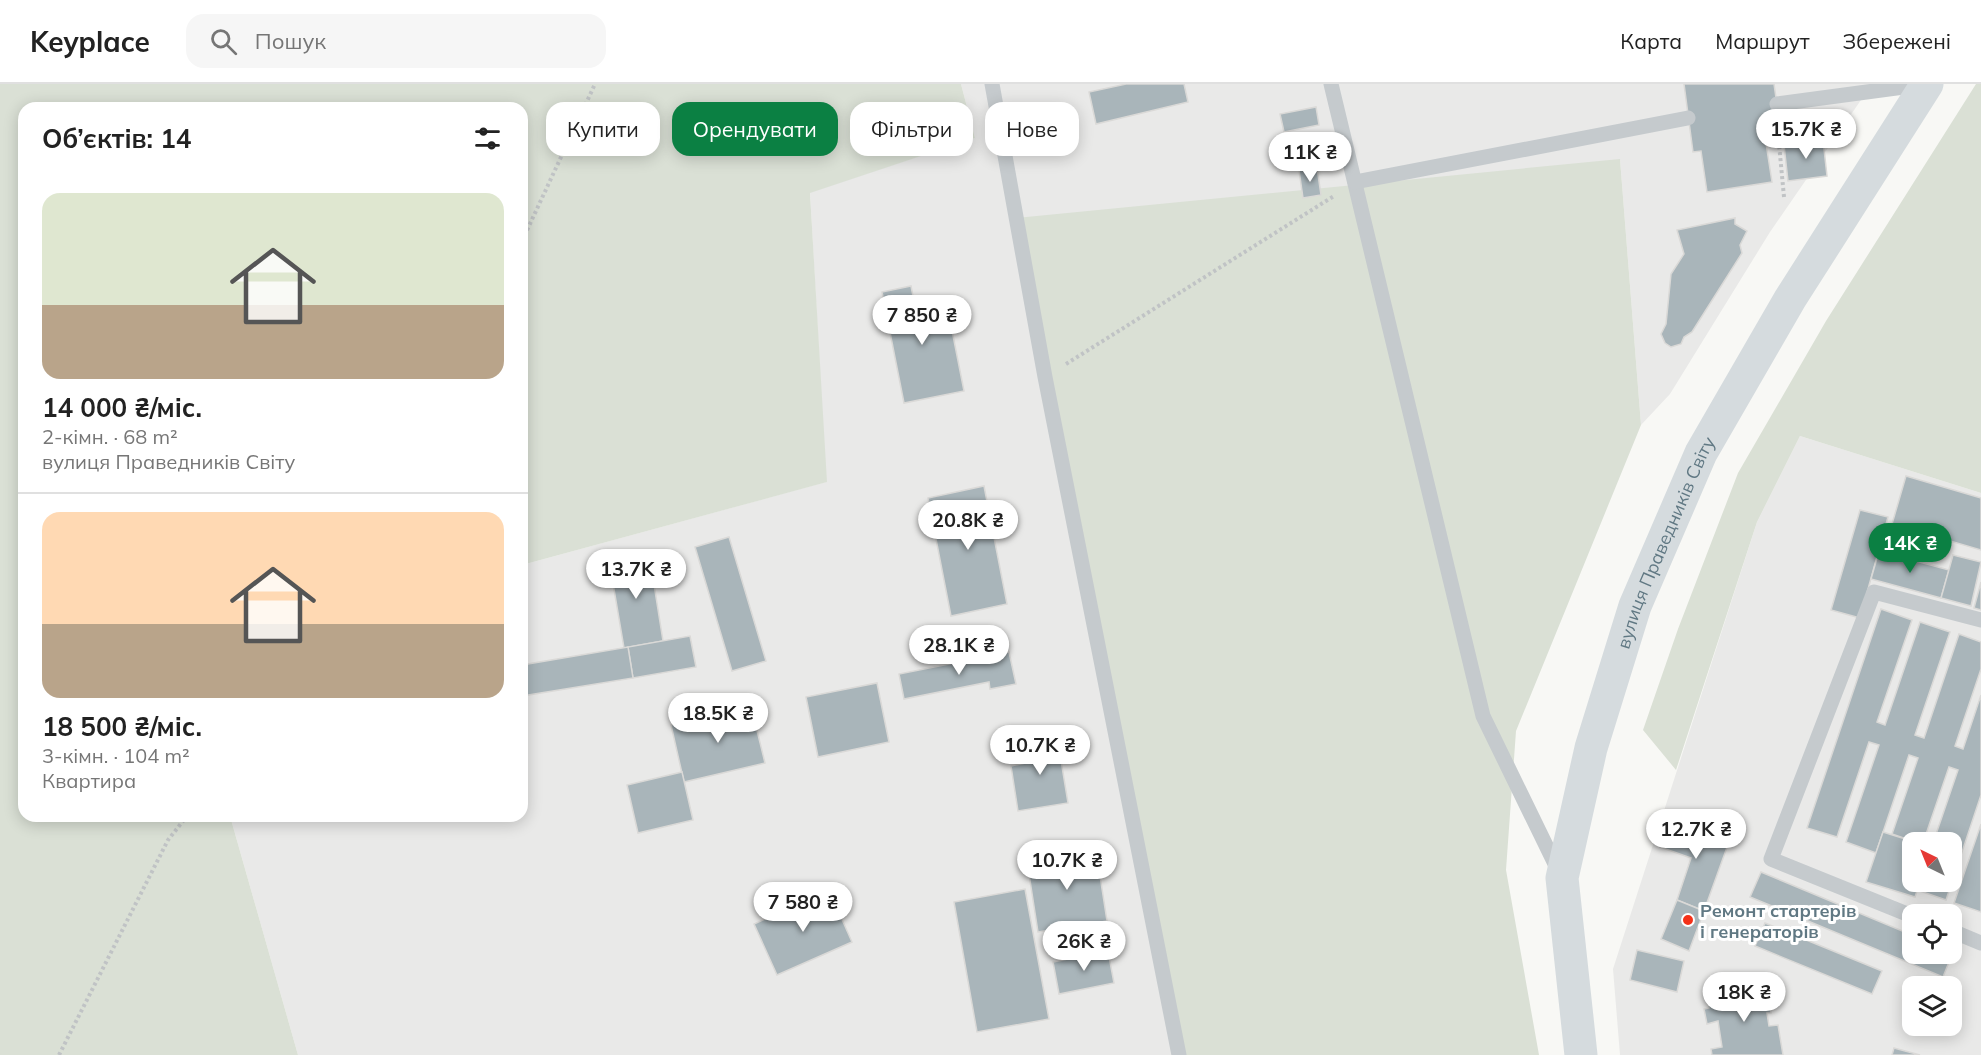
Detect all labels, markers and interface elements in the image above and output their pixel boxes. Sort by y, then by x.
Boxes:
search box [186,14,606,68]
text: Keyplace [30,24,150,59]
icon: search [207,25,240,58]
text: Пошук [255,27,326,55]
text: Карта [1620,28,1682,54]
text: Маршрут [1715,28,1810,54]
text: Збережені [1843,28,1951,54]
chip: Купити [546,102,660,156]
chip: Орендувати [672,102,838,156]
chip: Фільтри [850,102,973,156]
chip: Нове [985,102,1079,156]
pin: 15.7K ₴ [1751,109,1861,160]
text: 15.7K ₴ [1770,116,1842,141]
text: Об’єктів: 14 [42,122,191,155]
icon: filters [471,122,504,155]
pin: 11K ₴ [1268,132,1352,183]
text: 11K ₴ [1283,139,1337,164]
icon: home [219,232,327,340]
pin: 7 850 ₴ [867,295,977,346]
text: 7 850 ₴ [887,302,957,327]
text: 14 000 ₴/міс. [42,391,202,424]
text: 2-кімн. · 68 m² [42,424,178,449]
street label: вулиця Праведників Світу [1611,432,1720,651]
text: вулиця Праведників Світу [42,449,295,474]
pin: 20.8K ₴ [913,500,1023,551]
text: 20.8K ₴ [932,507,1004,532]
pin: 14K ₴ [1868,523,1952,574]
text: 14K ₴ [1883,530,1937,555]
pin: 13.7K ₴ [581,549,691,600]
icon: home [219,551,327,659]
text: 13.7K ₴ [600,556,672,581]
pin: 28.1K ₴ [904,625,1014,676]
text: 28.1K ₴ [923,632,995,657]
pin: 18.5K ₴ [663,693,773,744]
text: 18.5K ₴ [682,700,754,725]
text: 18 500 ₴/міс. [42,710,202,743]
pin: 10.7K ₴ [985,725,1095,776]
text: 10.7K ₴ [1004,732,1076,757]
text: 3-кімн. · 104 m² [42,743,190,768]
text: Квартира [42,768,136,793]
pin: 12.7K ₴ [1641,809,1751,860]
text: 12.7K ₴ [1660,816,1732,841]
north arrow [1902,832,1962,892]
map controls [1902,832,1962,1036]
pin: 10.7K ₴ [1012,840,1122,891]
text: 10.7K ₴ [1031,847,1103,872]
pin: 7 580 ₴ [748,882,858,933]
text: 7 580 ₴ [768,889,838,914]
place label: Ремонт стартерів і генераторів [1700,899,1856,943]
button: locate [1902,904,1962,964]
marker: Ремонт стартерів і генераторів [1681,913,1695,927]
pin: 26K ₴ [1042,921,1126,972]
text: 26K ₴ [1057,928,1111,953]
pin: 18K ₴ [1702,972,1786,1023]
button: layers [1902,976,1962,1036]
text: 18K ₴ [1717,979,1771,1004]

